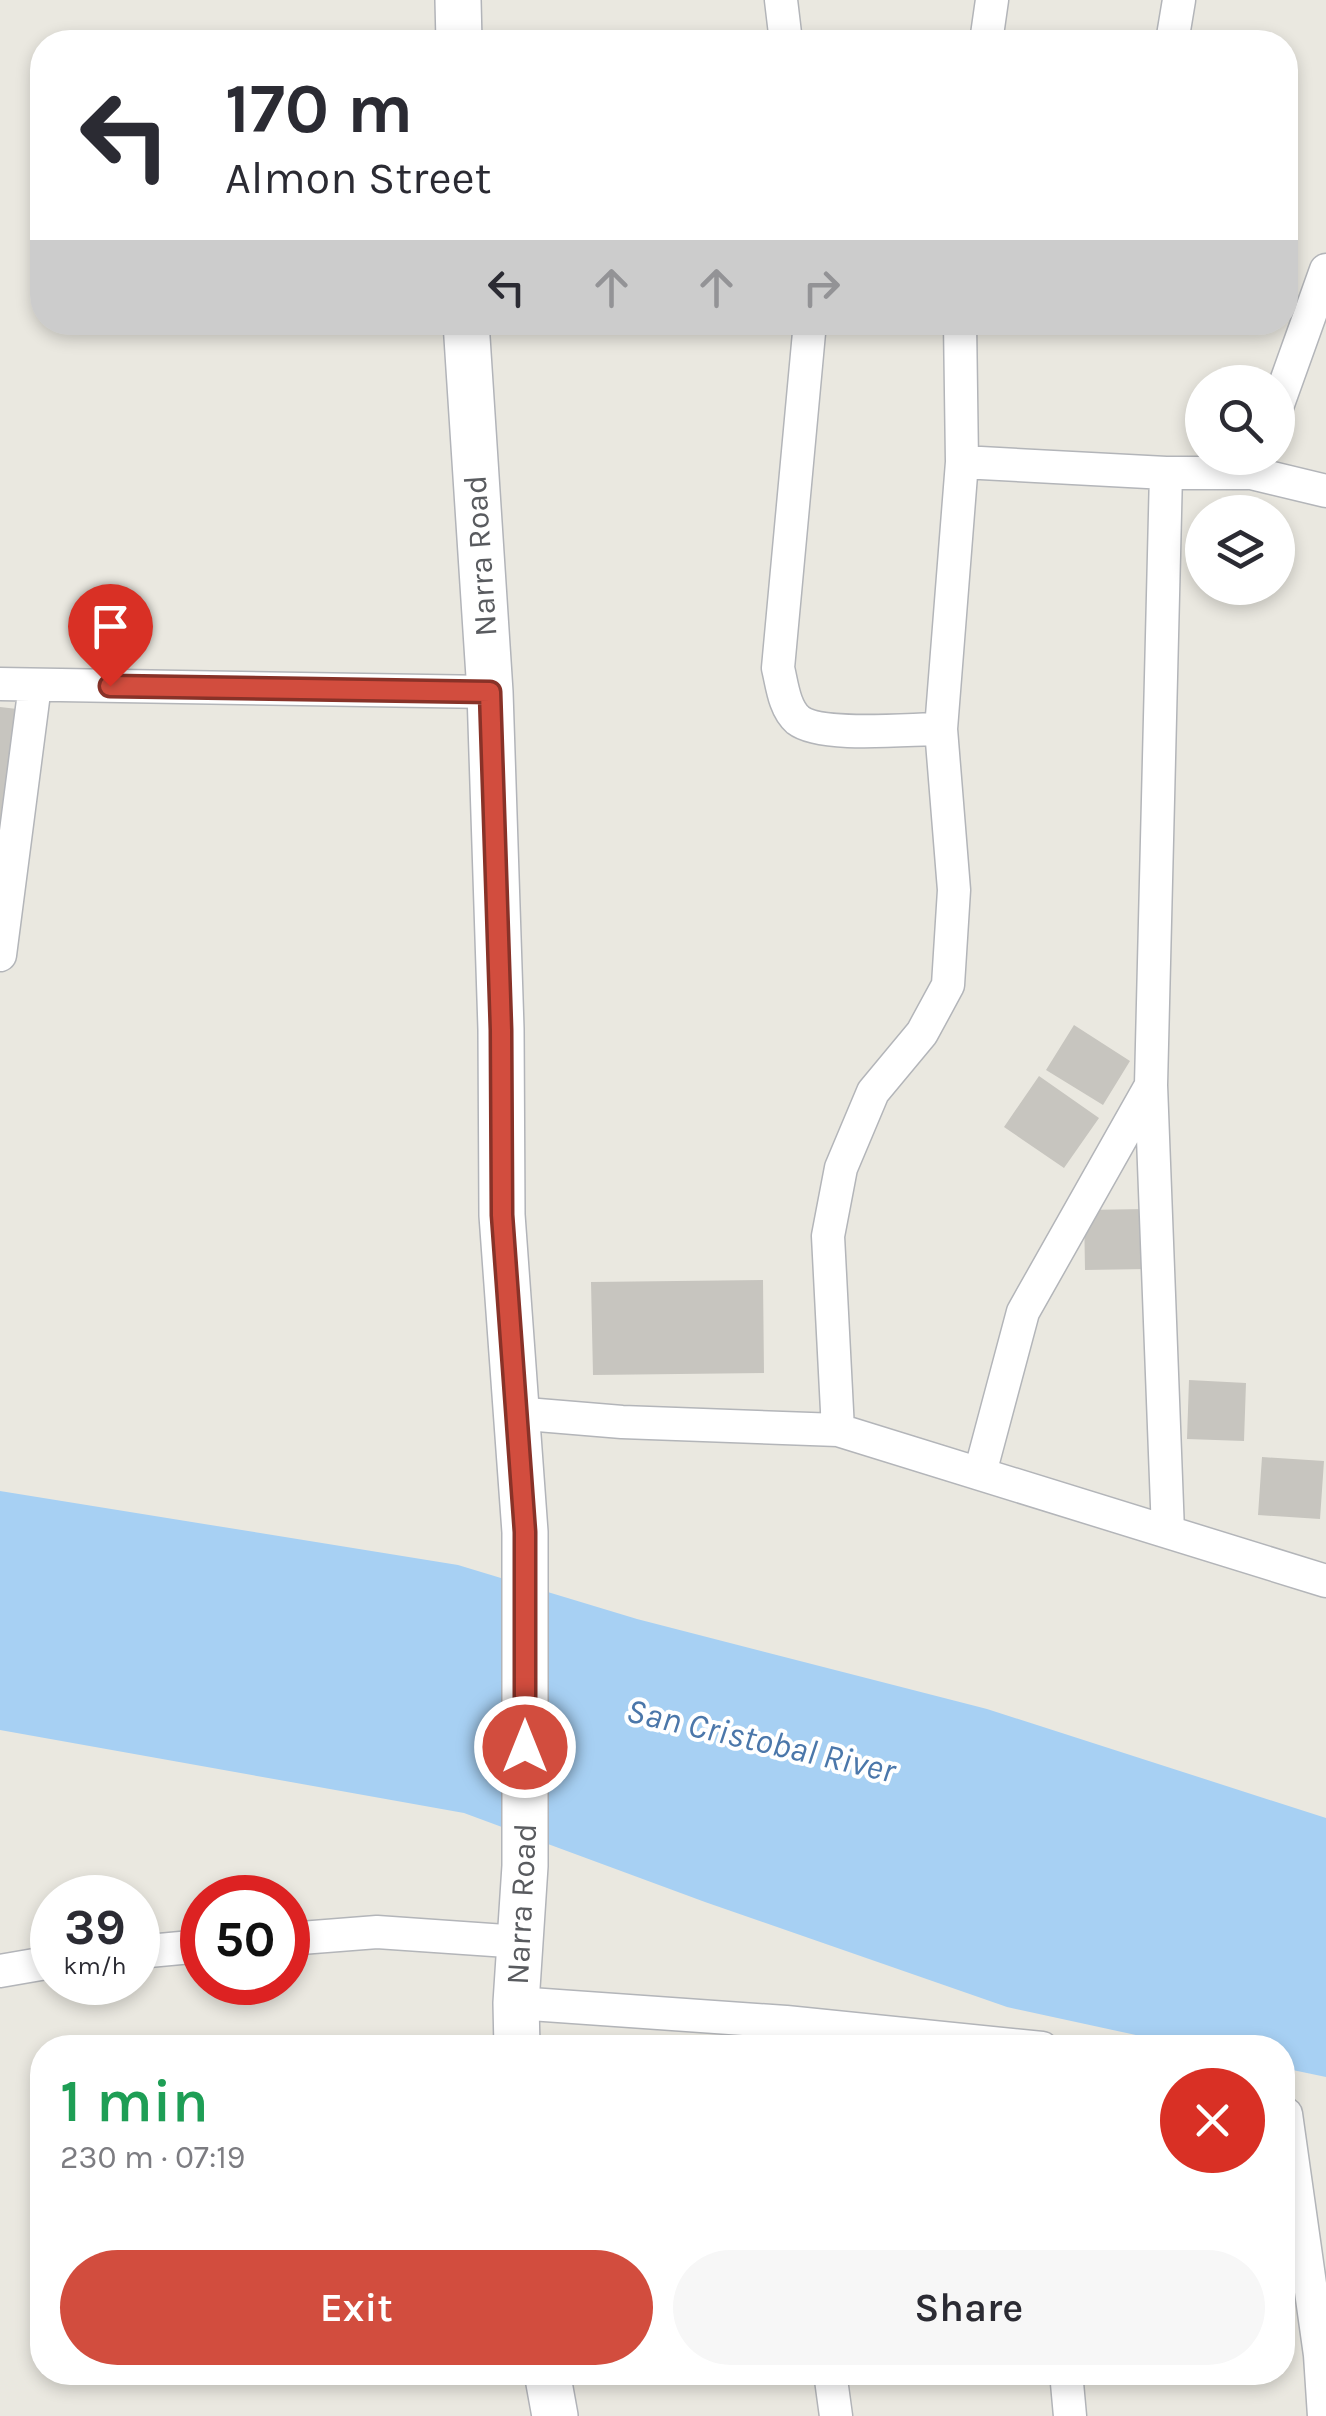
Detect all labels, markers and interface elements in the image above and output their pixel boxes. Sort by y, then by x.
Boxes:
text: 170 m [225,68,413,150]
icon: left [60,70,190,200]
text: Almon Street [225,152,492,204]
icon: left [479,260,534,315]
icon: ahead [584,260,639,315]
icon: ahead [689,260,744,315]
icon: right [794,260,849,315]
map controls [1185,365,1295,605]
button: search [1185,365,1295,475]
street label: Narra Road [456,474,505,638]
button: layers [1185,495,1295,605]
pin [68,584,153,687]
icon: arrive [83,599,138,654]
water label: San Cristobal River [622,1690,900,1792]
position arrow [473,1695,577,1799]
street label: Narra Road [499,1822,544,1986]
speed limit sign: 50 [180,1875,310,2005]
text: 39 [64,1898,126,1957]
text: km/h [63,1951,127,1980]
text: 1 min [60,2066,209,2136]
button: close [1160,2068,1265,2173]
text: 230 m · 07:19 [60,2139,245,2176]
button: Exit [60,2250,653,2365]
button: Share [673,2250,1265,2365]

